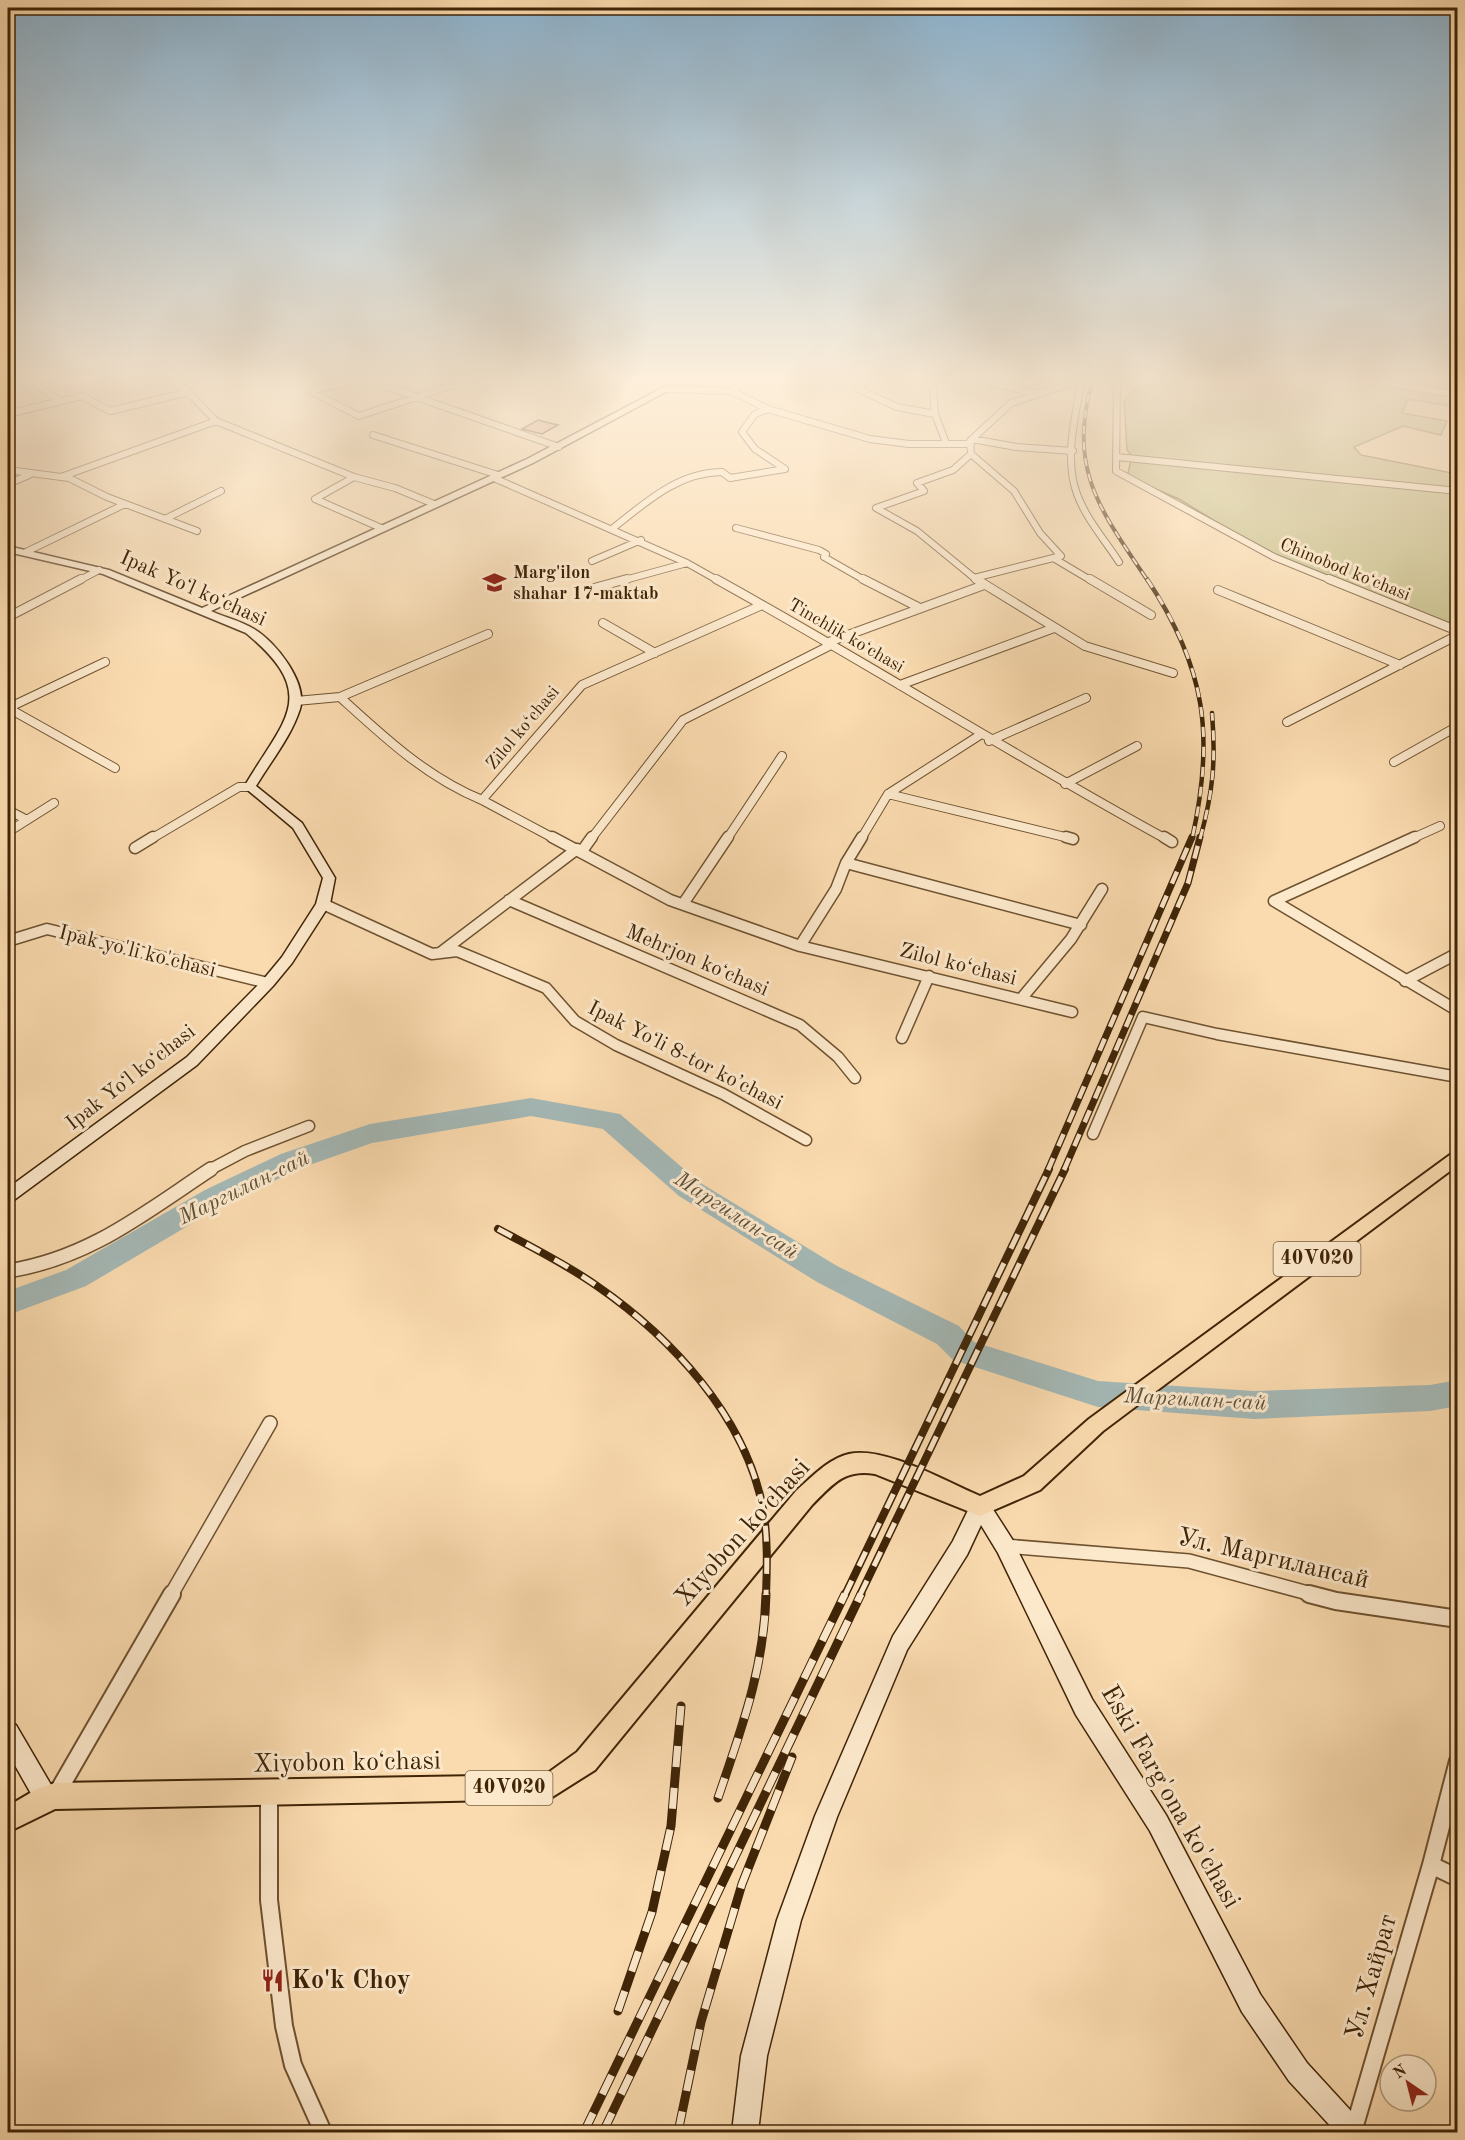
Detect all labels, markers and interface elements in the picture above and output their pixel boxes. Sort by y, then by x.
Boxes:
street label: Chinobod koʻchasi [1277,536,1413,604]
street label: Ipak Yoʻl koʻchasi [117,547,269,631]
place label: Marg'ilon shahar 17-maktab [513,564,658,603]
school or university icon: Marg'ilon shahar 17-maktab [482,570,508,596]
street label: Tinchlik koʻchasi [785,596,907,676]
street label: Zilol ko‘chasi [483,683,563,773]
street label: Mehrjon koʻchasi [623,921,771,1001]
street label: Ipak yo'li ko'chasi [56,922,218,982]
street label: Zilol ko‘chasi [897,940,1019,990]
street label: Ipak Yoʻli 8-tor koʼchasi [584,998,786,1114]
street label: Ipak Yoʻl koʻchasi [62,1021,200,1135]
water label: Маргилан-сай [174,1147,313,1230]
water label: Маргилан-сай [669,1167,802,1264]
road number: 40V020 [1274,1242,1360,1276]
water label: Маргилан-сай [1122,1385,1267,1415]
street label: Xiyobon koʻchasi [671,1455,815,1611]
street label: Ул. Маргилансай [1175,1524,1371,1594]
street label: Eski Farg'ona ko'chasi [1095,1681,1245,1913]
street label: Xiyobon koʻchasi [253,1748,441,1778]
road number: 40V020 [466,1771,552,1805]
street label: Ул. Хайрат [1342,1911,1402,2043]
restaurant icon: Ko'k Choy [260,1968,286,1994]
place label: Ko'k Choy [291,1968,411,1994]
north arrow [1378,2053,1438,2113]
text: N [1391,2062,1411,2082]

